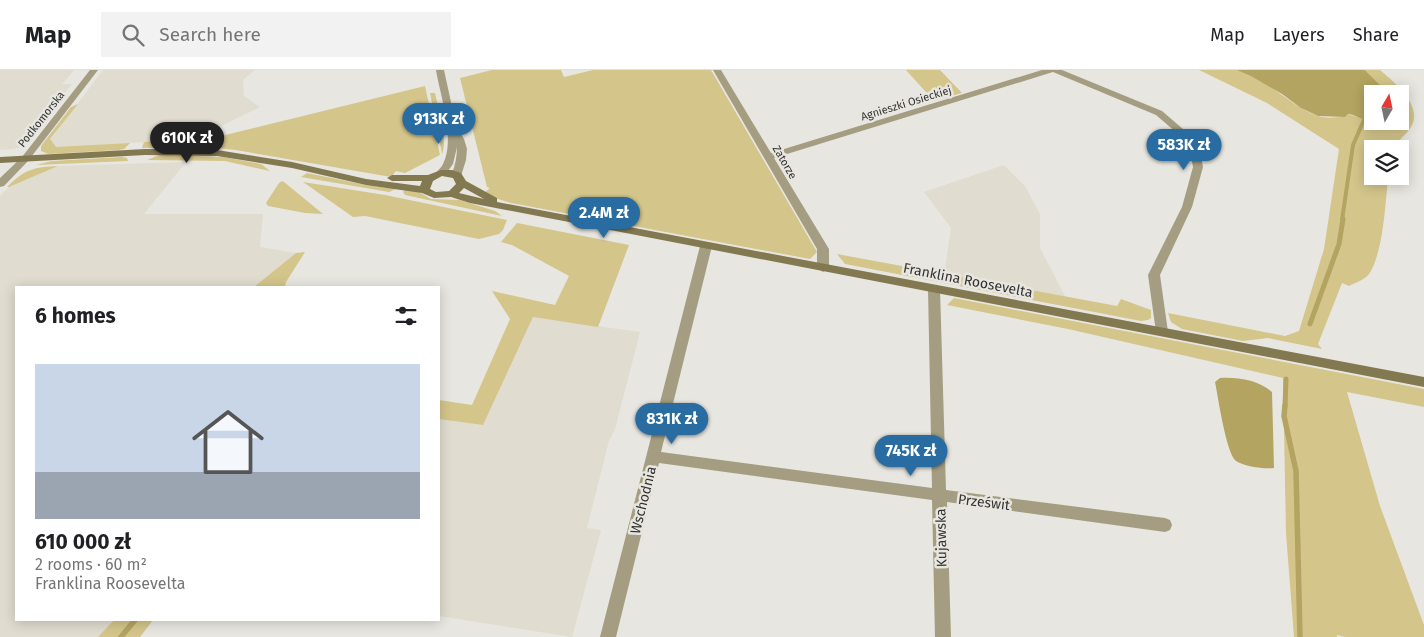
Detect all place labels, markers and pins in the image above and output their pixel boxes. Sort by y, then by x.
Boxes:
pin: 913K zł [393,102,485,145]
pin: 610K zł [141,122,233,164]
pin: 583K zł [1138,128,1230,171]
pin: 2.4M zł [558,196,650,239]
pin: 831K zł [626,402,718,445]
pin: 745K zł [865,434,957,477]

